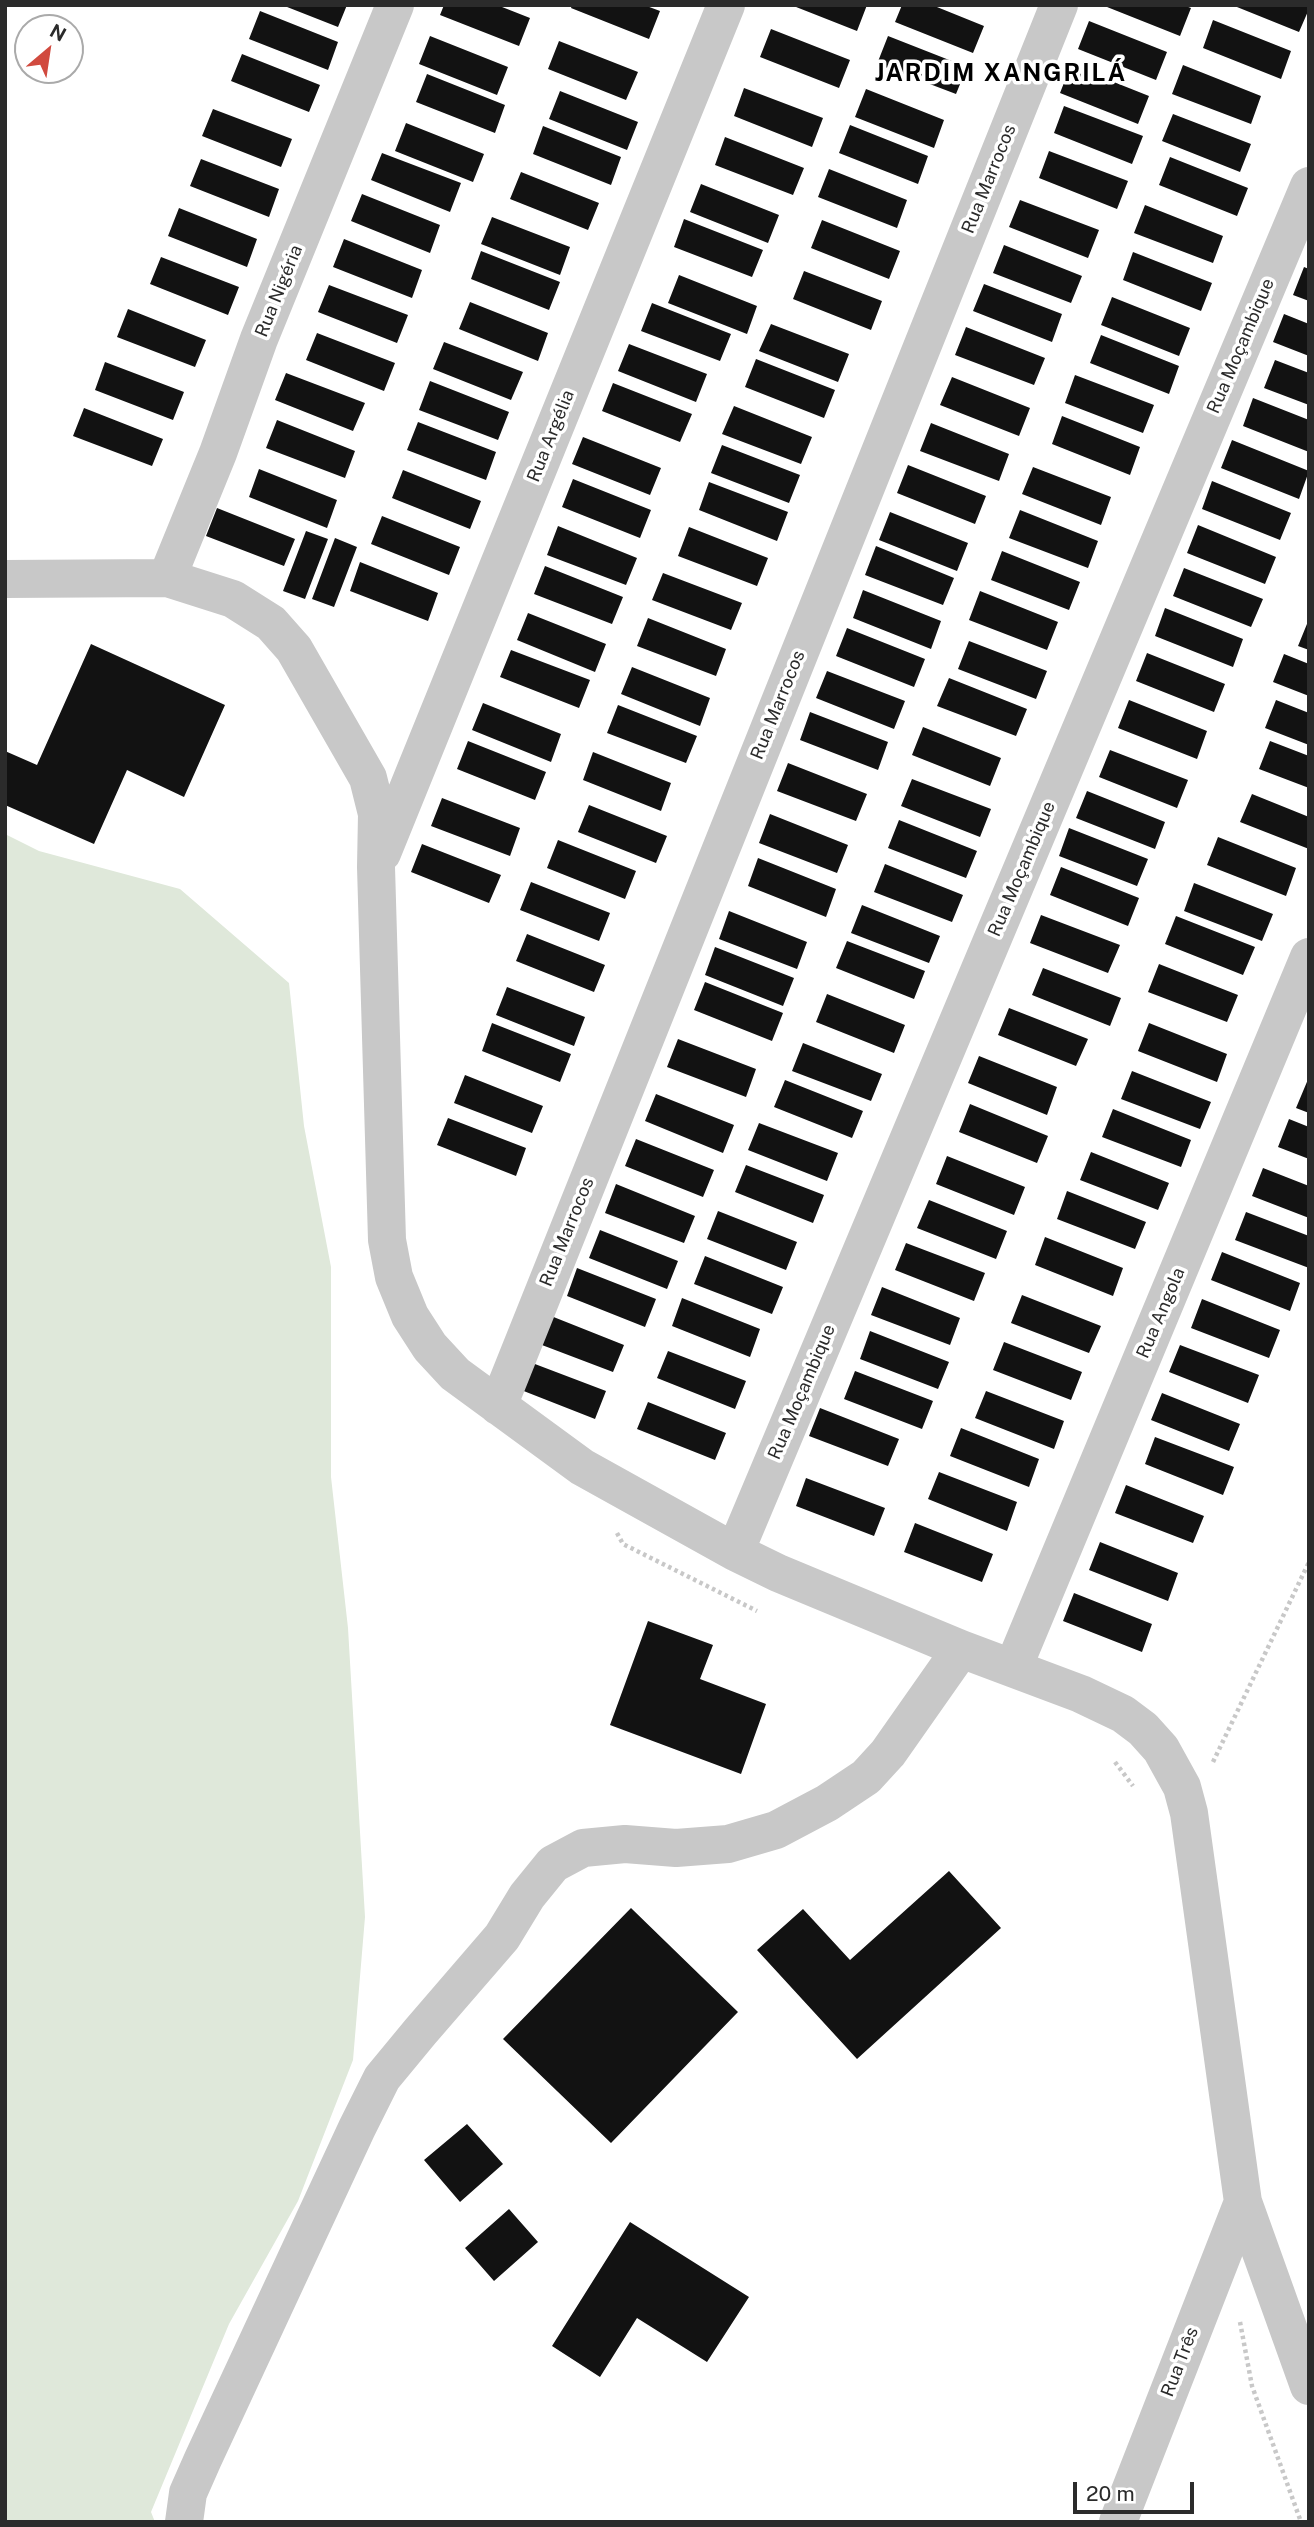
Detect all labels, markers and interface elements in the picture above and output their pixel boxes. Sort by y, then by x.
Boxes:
north arrow [14,14,84,84]
text: N [46,19,70,46]
district label: JARDIM XANGRILÁ [877,60,1125,88]
street label: Rua Marrocos [957,121,1021,237]
street label: Rua Nigéria [251,242,307,340]
street label: Rua Moçambique [1203,275,1279,417]
street label: Rua Argélia [523,387,579,485]
street label: Rua Marrocos [746,647,810,763]
street label: Rua Moçambique [984,798,1060,940]
street label: Rua Marrocos [535,1174,599,1290]
street label: Rua Angola [1132,1264,1190,1362]
street label: Rua Moçambique [764,1321,840,1463]
street label: Rua Três [1157,2324,1203,2400]
scale bar [1076,2468,1197,2512]
text: 20 m [1086,2481,1135,2506]

